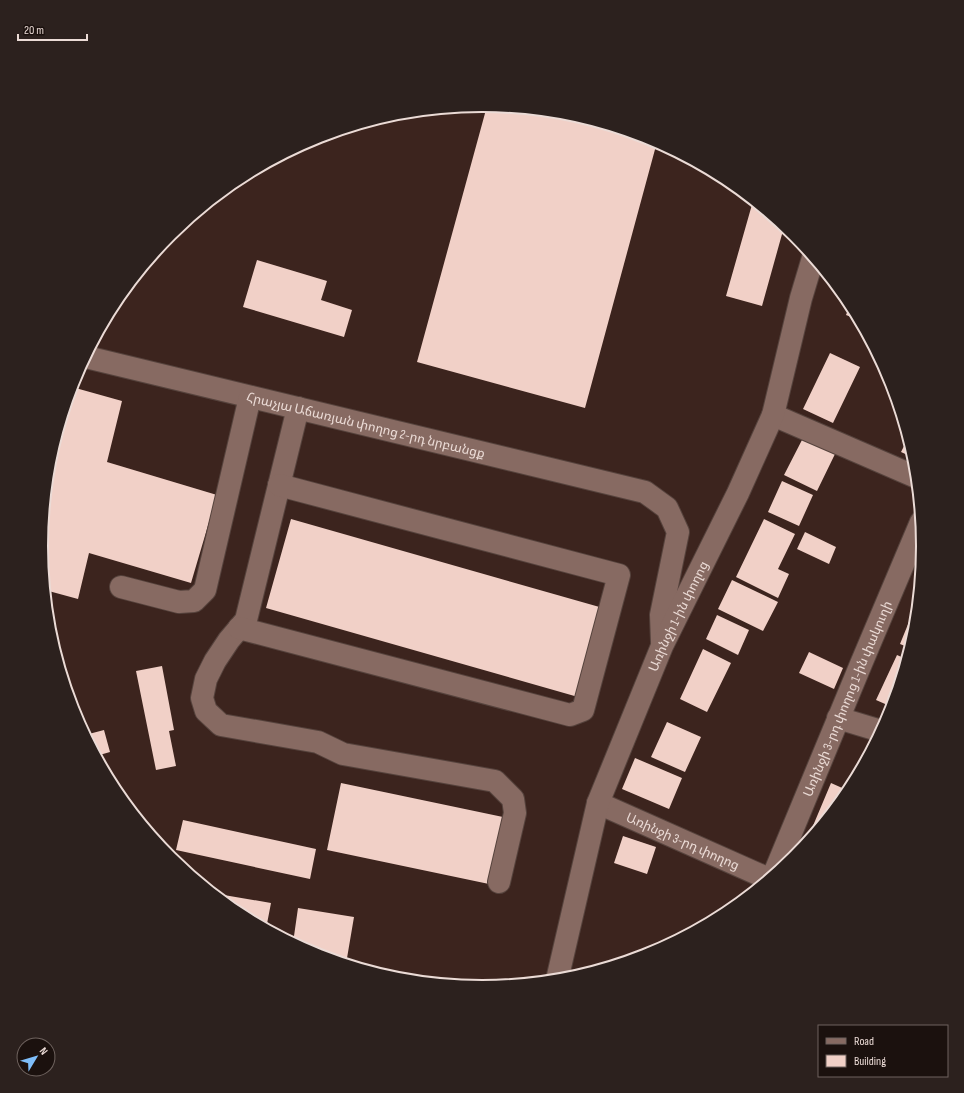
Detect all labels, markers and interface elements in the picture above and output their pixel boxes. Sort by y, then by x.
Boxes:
scale bar [18,16,87,42]
text: 20 m [24,23,44,38]
street label: Հրաչյա Աճառյան փողոց 2-րդ նրբանցք [245,389,486,462]
street label: Առինջի 1-ին փողոց [645,558,712,674]
street label: Առինջի 3-րդ փողոց 1-ին փակուղի [800,598,896,799]
street label: Առինջի 3-րդ փողոց [623,810,742,874]
legend [818,1025,948,1077]
text: Road [854,1034,874,1049]
north arrow [16,1037,56,1077]
text: N [37,1045,50,1058]
text: Building [854,1054,886,1069]

